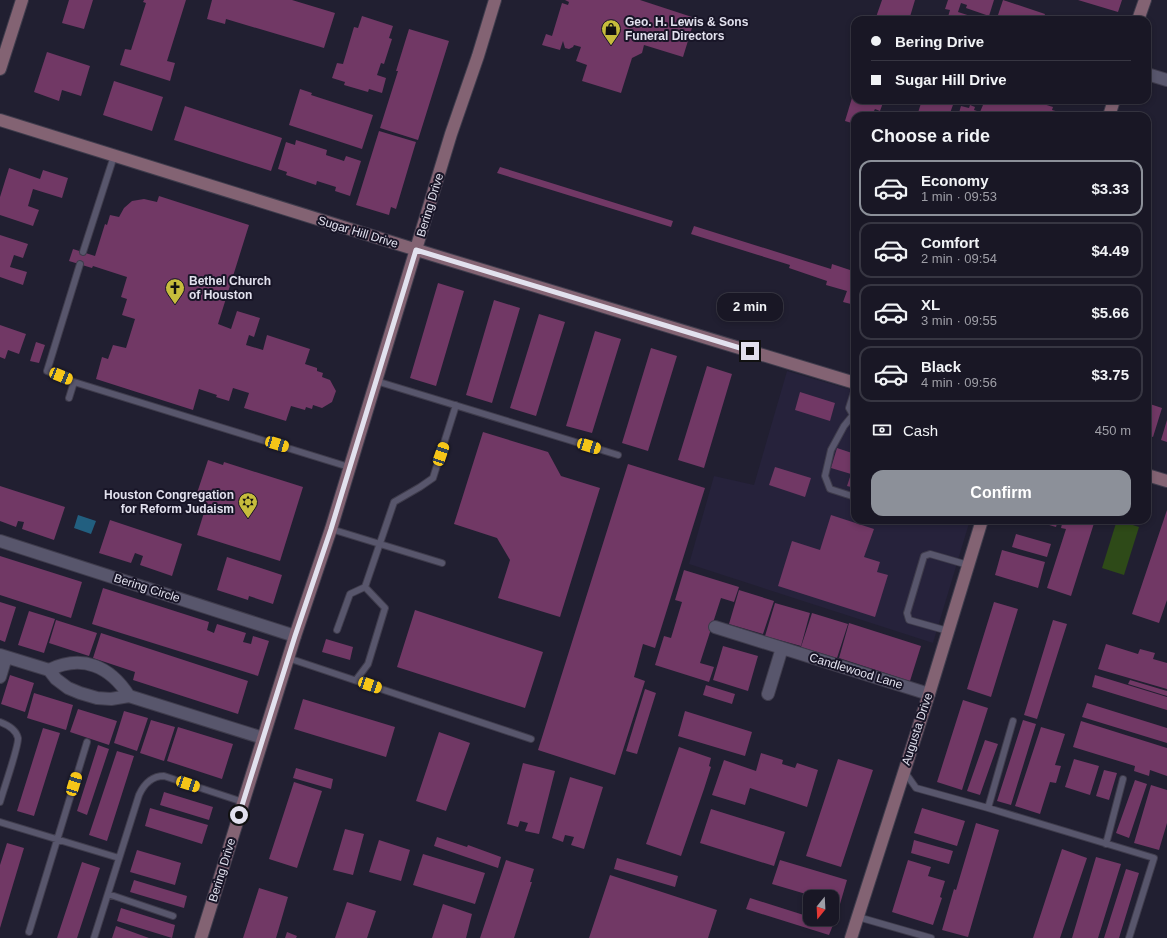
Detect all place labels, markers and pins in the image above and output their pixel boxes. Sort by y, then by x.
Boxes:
place label: Geo. H. Lewis & Sons Funeral Directors [625,15,749,43]
shop icon: Geo. H. Lewis & Sons Funeral Directors [600,18,622,46]
place label: Bethel Church of Houston [189,274,271,302]
church icon: Bethel Church of Houston [164,277,186,305]
place label: Houston Congregation for Reform Judaism [104,488,234,516]
synagogue icon: Houston Congregation for Reform Judaism [237,491,259,519]

